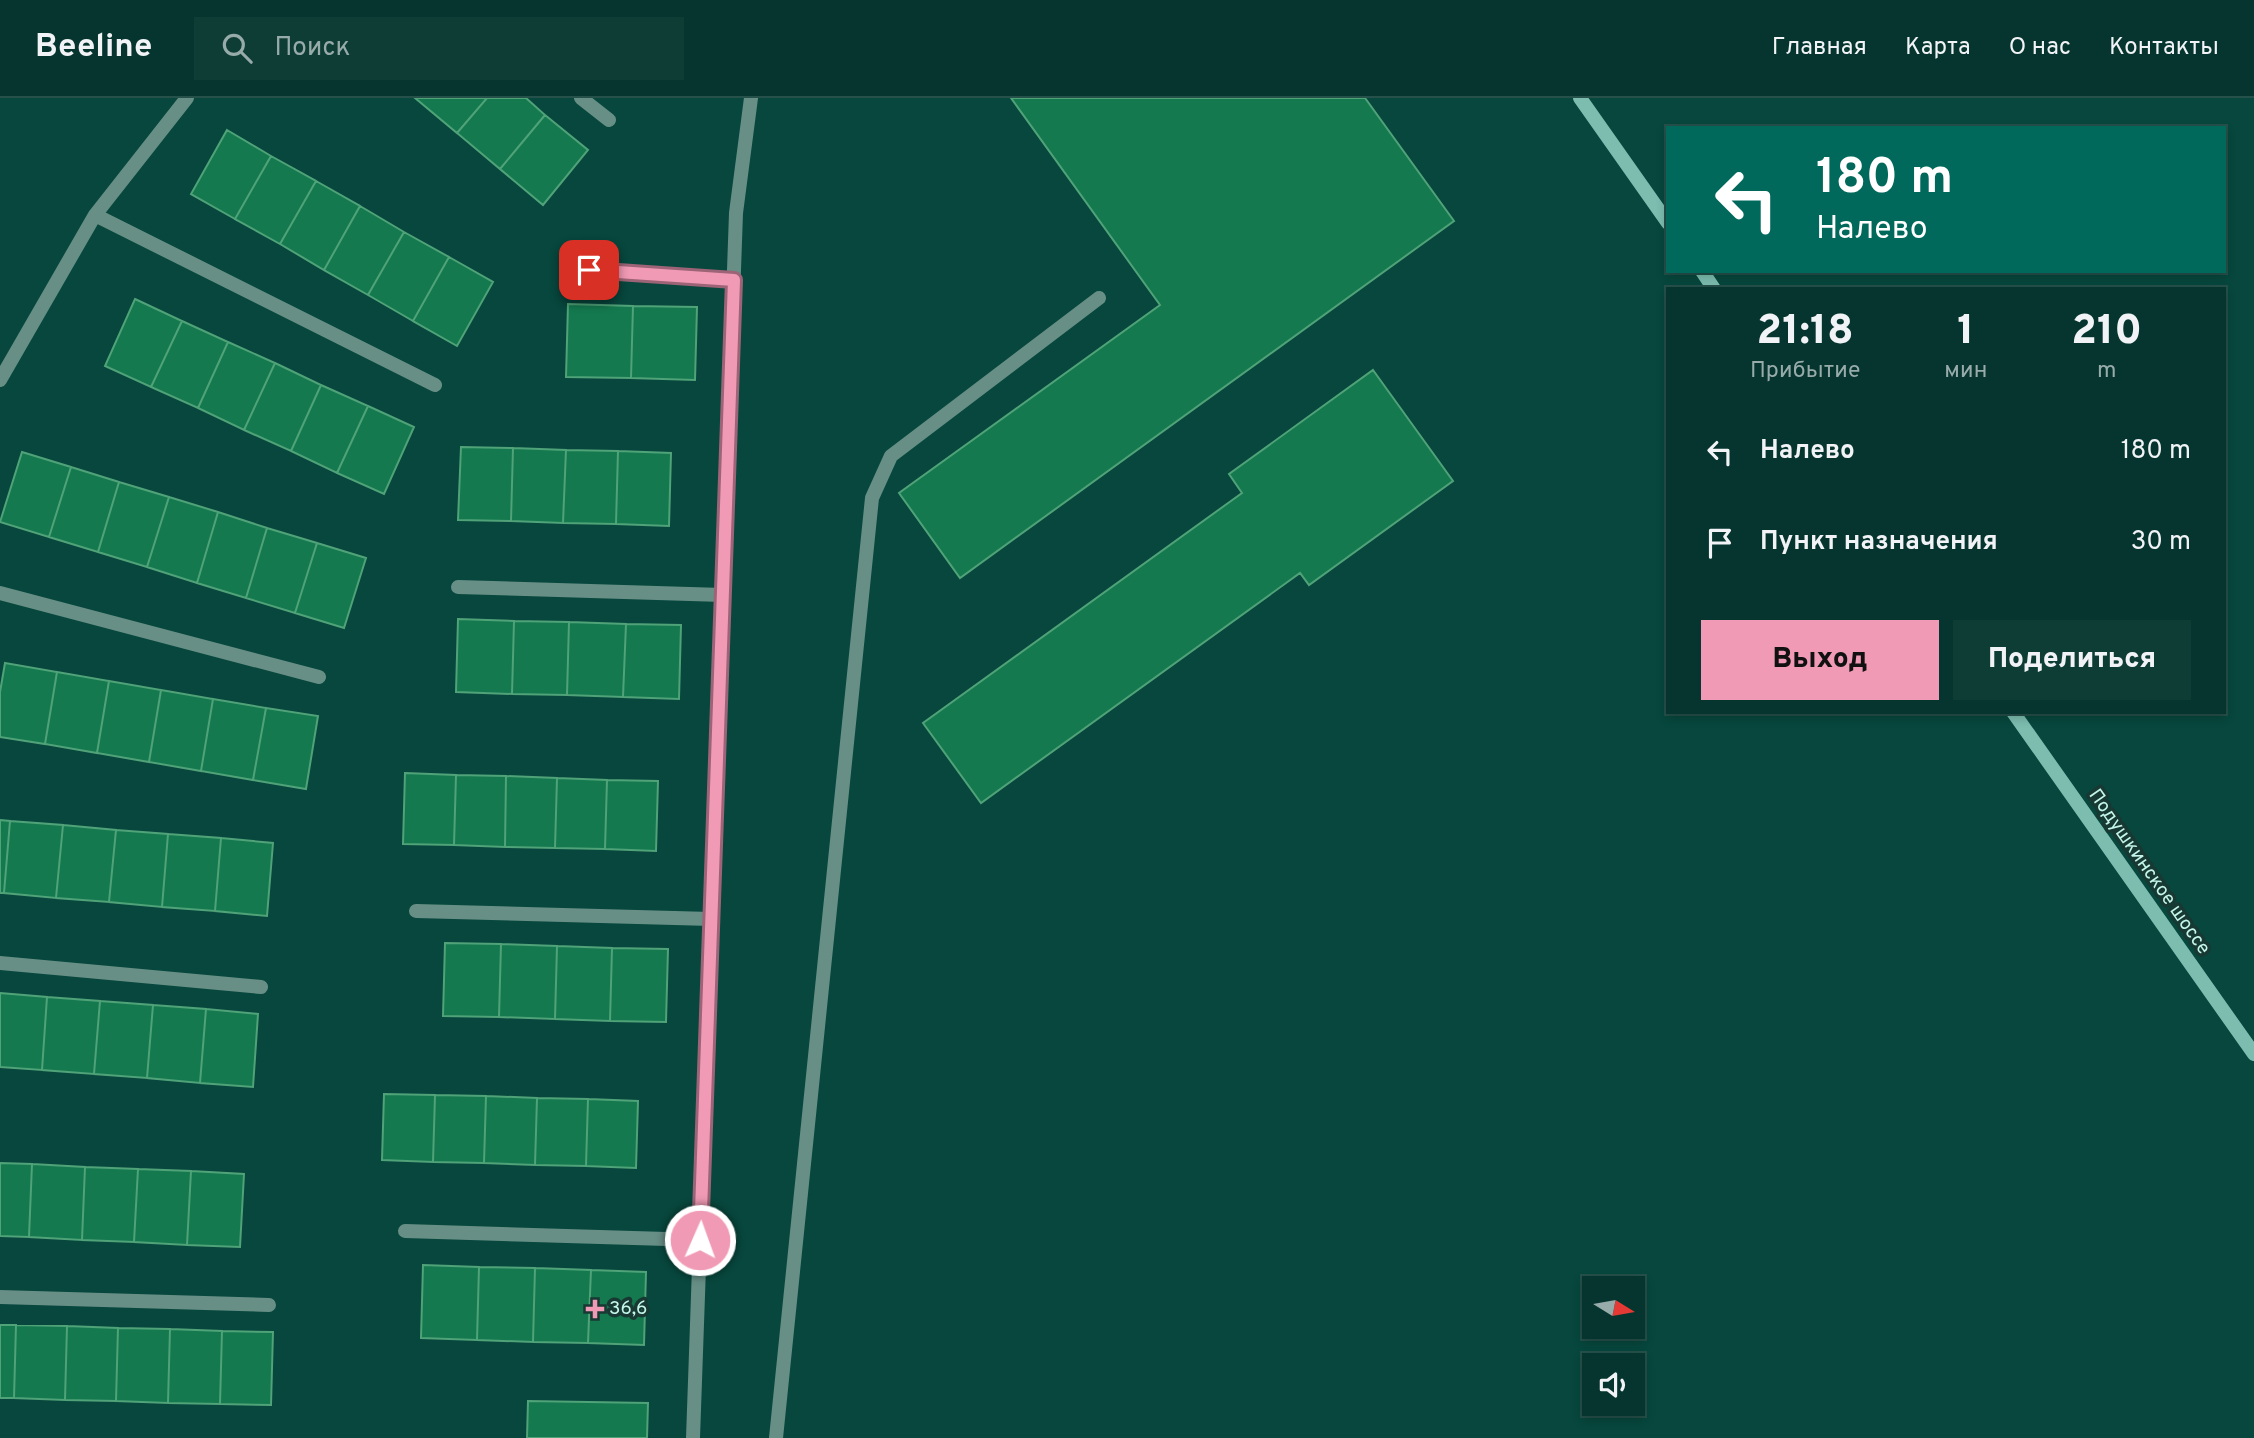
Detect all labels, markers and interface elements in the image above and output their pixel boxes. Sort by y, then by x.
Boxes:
search box [194,17,684,80]
text: Beeline [35,27,152,69]
icon: search [218,29,256,67]
text: Поиск [274,32,350,65]
text: Главная [1772,33,1867,63]
text: Карта [1905,33,1971,63]
text: О нас [2009,33,2071,63]
text: Контакты [2109,33,2219,63]
text: 180 m [1816,149,1953,211]
icon: left [1701,154,1792,245]
text: Налево [1816,210,1928,250]
pin [559,240,619,300]
icon: arrive [570,251,608,289]
text: 21:18 [1757,306,1854,359]
text: 1 [1957,306,1974,359]
text: 210 [2071,306,2142,359]
text: Прибытие [1750,357,1860,386]
text: мин [1944,357,1987,386]
text: m [2097,357,2116,386]
icon: left [1701,433,1739,471]
text: Налево [1760,435,1855,468]
text: 180 m [2121,435,2191,468]
icon: arrive [1701,524,1739,562]
text: Пункт назначения [1760,526,1998,559]
text: 30 m [2131,526,2191,559]
button: Выход [1701,620,1939,700]
button: Поделиться [1953,620,2191,700]
street label: Подушкинское шоссе [2083,784,2215,960]
position arrow [663,1203,737,1277]
north arrow [1582,1276,1645,1339]
map controls [1582,1276,1645,1416]
place label: 36,6 [609,1297,647,1321]
marker: 36,6 [587,1301,603,1317]
button: sound [1582,1353,1645,1416]

